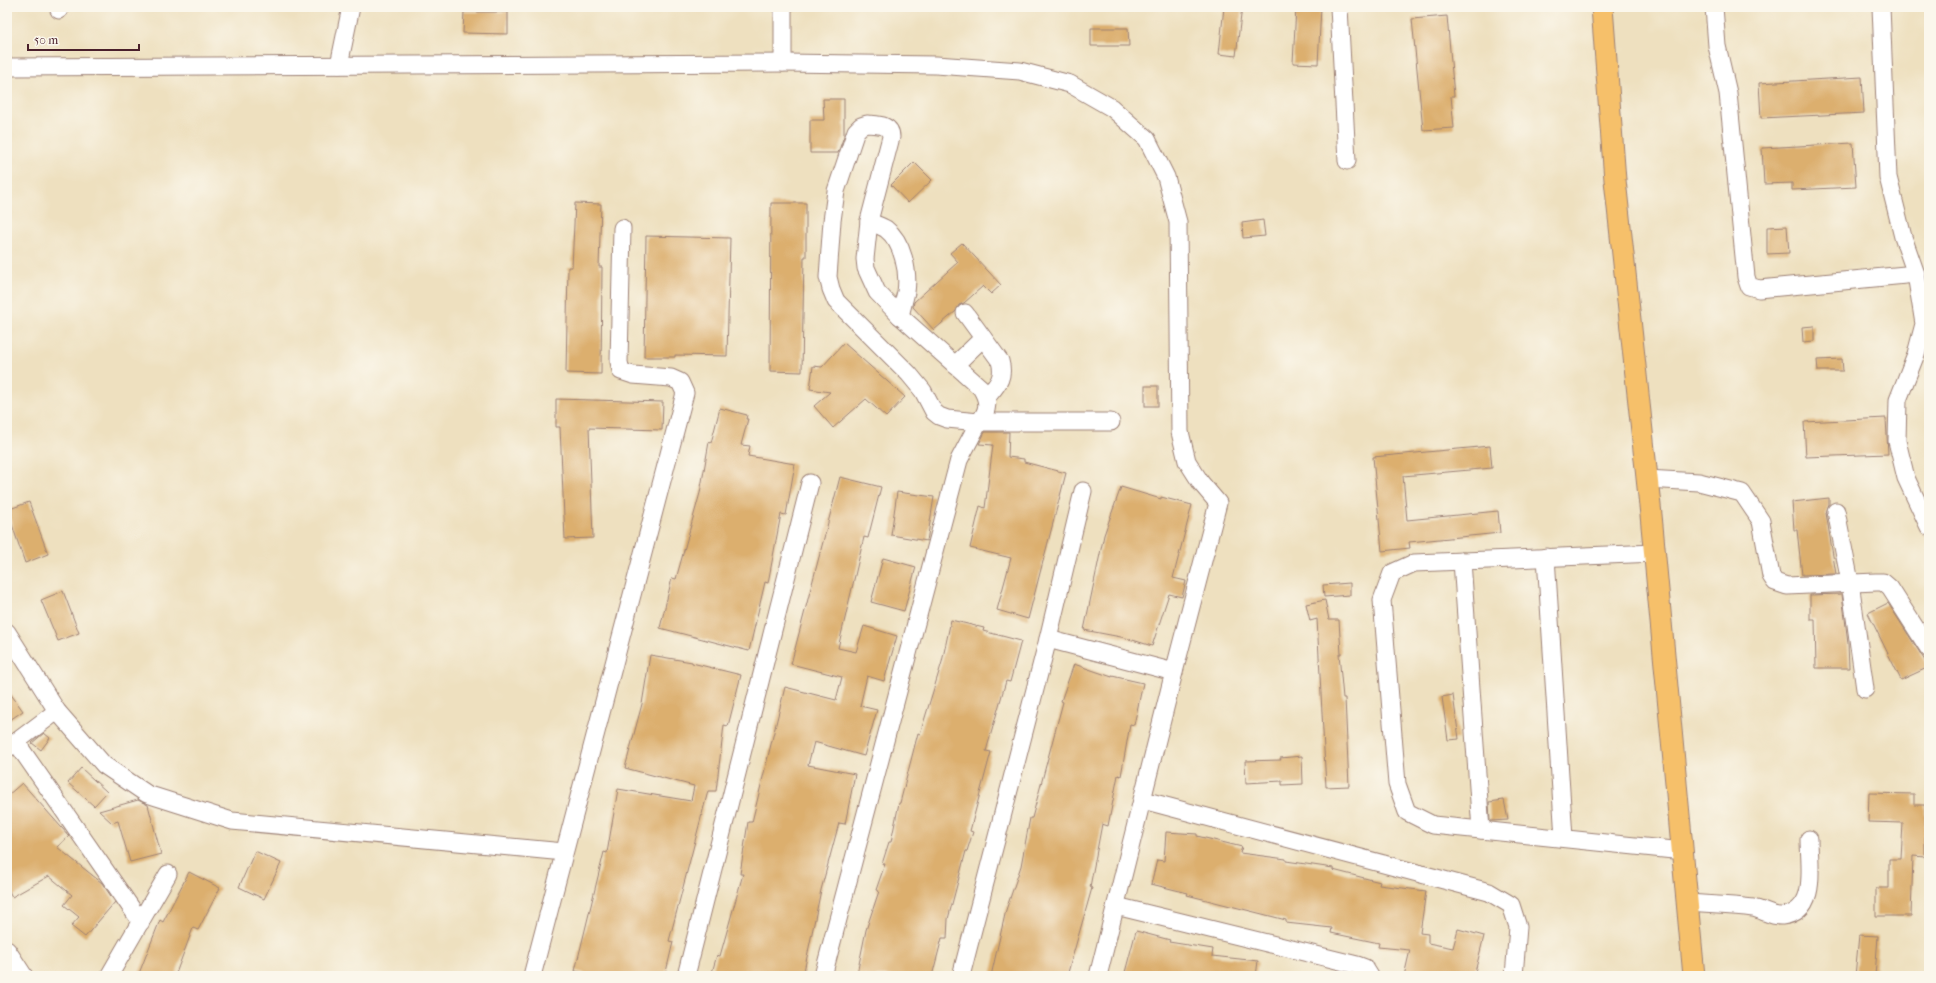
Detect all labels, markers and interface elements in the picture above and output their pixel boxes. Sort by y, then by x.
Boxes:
scale bar [28,26,139,52]
text: 50 m [34,33,58,47]

